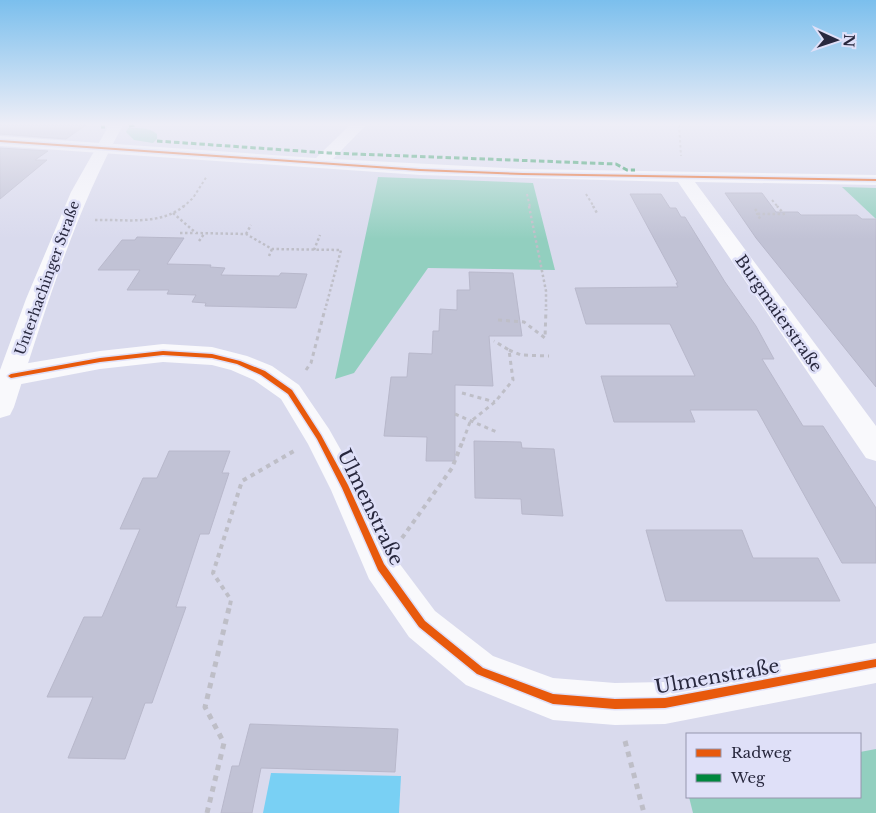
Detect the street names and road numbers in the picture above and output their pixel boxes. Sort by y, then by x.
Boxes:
street label: Unterhachinger Straße [11,198,83,358]
street label: Burgmaierstraße [731,251,827,375]
street label: Ulmenstraße [333,445,409,569]
street label: Ulmenstraße [653,654,781,699]

